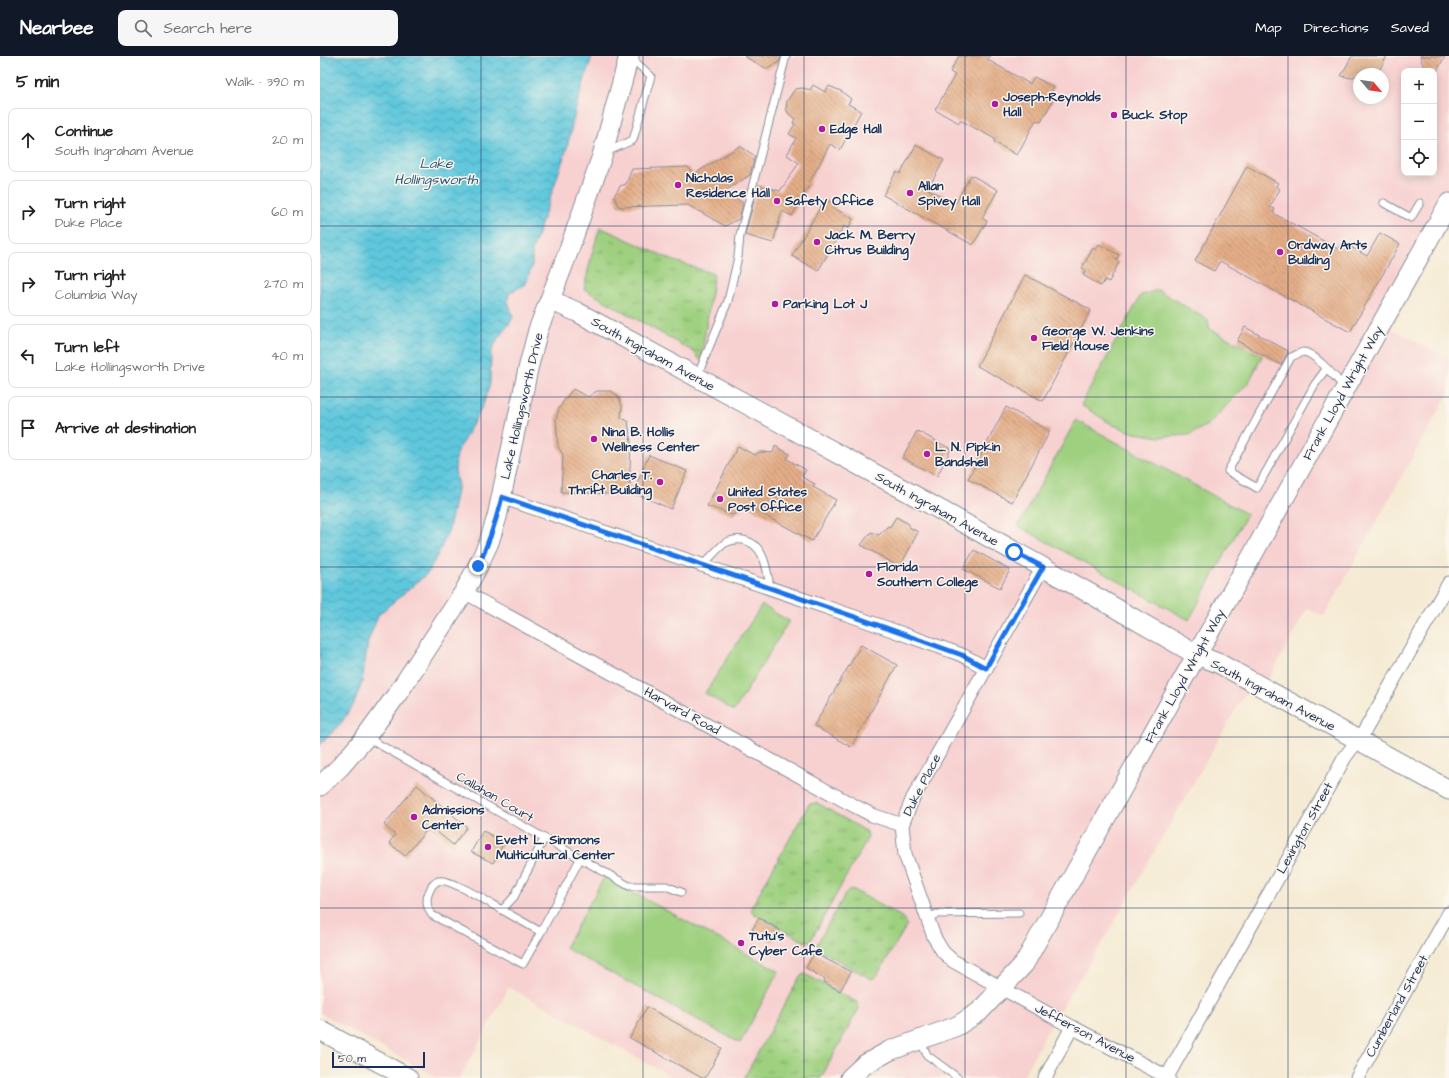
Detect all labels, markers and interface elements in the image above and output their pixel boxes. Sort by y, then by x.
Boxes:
search box [118,10,398,46]
text: Nearbee [20,15,94,42]
icon: search [132,17,154,39]
text: Search here [164,18,252,39]
text: Map [1255,18,1282,38]
text: Directions [1304,18,1369,38]
text: Saved [1391,18,1429,38]
north arrow [1353,68,1389,104]
map controls [1401,68,1437,176]
button: + [1401,68,1437,104]
text: 5 min [16,70,59,94]
text: Walk · 390 m [225,73,304,91]
place label: Joseph-Reynolds Hall [1002,88,1101,121]
marker: Joseph-Reynolds Hall [990,99,1000,109]
button: − [1401,104,1437,140]
place label: Buck Stop [1122,106,1188,125]
marker: Buck Stop [1109,110,1119,120]
place label: Edge Hall [830,120,882,140]
text: Continue [55,121,113,142]
marker: Edge Hall [817,124,827,134]
icon: ahead [17,129,39,151]
text: 20 m [272,131,303,149]
button: locate [1401,140,1437,176]
text: South Ingraham Avenue [55,142,194,160]
water label: Lake Hollingsworth [394,154,479,190]
place label: Nicholas Residence Hall [686,169,770,202]
place label: Allan Spivey Hall [917,177,980,211]
marker: Nicholas Residence Hall [673,180,683,190]
marker: Allan Spivey Hall [905,188,915,198]
place label: Safety Office [784,192,874,211]
text: Turn right [55,193,126,214]
marker: Safety Office [772,196,782,206]
icon: right [17,201,39,223]
text: 60 m [271,203,303,221]
text: Duke Place [55,214,122,232]
place label: Jack M. Berry Citrus Building [824,226,916,261]
place label: Ordway Arts Building [1288,236,1368,271]
marker: Jack M. Berry Citrus Building [812,237,822,247]
marker: Ordway Arts Building [1275,247,1285,257]
text: Turn right [55,265,126,286]
icon: right [17,273,39,295]
text: 270 m [264,275,303,293]
text: Columbia Way [55,286,137,304]
place label: Parking Lot J [783,295,867,315]
marker: Parking Lot J [770,299,780,309]
street label: South Ingraham Avenue [587,312,718,396]
place label: George W. Jenkins Field House [1042,322,1155,355]
street label: Frank Lloyd Wright Way [1299,323,1388,464]
street label: Lake Hollingsworth Drive [496,331,549,481]
marker: George W. Jenkins Field House [1029,333,1039,343]
text: Turn left [55,337,119,358]
icon: left [17,345,39,367]
text: 40 m [271,347,303,365]
text: Lake Hollingsworth Drive [55,358,205,376]
icon: arrive [17,417,39,439]
text: Arrive at destination [55,418,196,439]
place label: Nina B. Hollis Wellness Center [601,423,700,456]
marker: Nina B. Hollis Wellness Center [589,434,599,444]
place label: L. N. Pipkin Bandshell [935,438,1001,471]
marker: L. N. Pipkin Bandshell [922,449,932,459]
place label: Charles T. Thrift Building [567,466,652,501]
street label: South Ingraham Avenue [871,467,1002,551]
marker: Charles T. Thrift Building [655,477,665,487]
place label: United States Post Office [727,483,807,516]
marker: United States Post Office [715,494,725,504]
route start [1005,543,1023,561]
route end [469,557,487,575]
place label: Florida Southern College [876,558,978,593]
marker: Florida Southern College [864,569,874,579]
street label: Frank Lloyd Wright Way [1141,606,1230,747]
street label: South Ingraham Avenue [1207,654,1338,736]
street label: Harvard Road [641,683,723,739]
street label: Duke Place [899,751,945,819]
street label: Callahan Court [453,767,538,827]
street label: Lexington Street [1272,779,1339,877]
place label: Admissions Center [422,801,485,834]
marker: Admissions Center [409,812,419,822]
place label: Evett L. Simmons Multicultural Center [496,831,615,864]
marker: Evett L. Simmons Multicultural Center [483,842,493,852]
place label: Tutu's Cyber Cafe [748,927,823,961]
marker: Tutu's Cyber Cafe [736,938,746,948]
street label: Cumberland Street [1361,951,1433,1060]
street label: Jefferson Avenue [1032,999,1138,1067]
scale bar [332,1050,425,1069]
text: 50 m [338,1051,366,1066]

